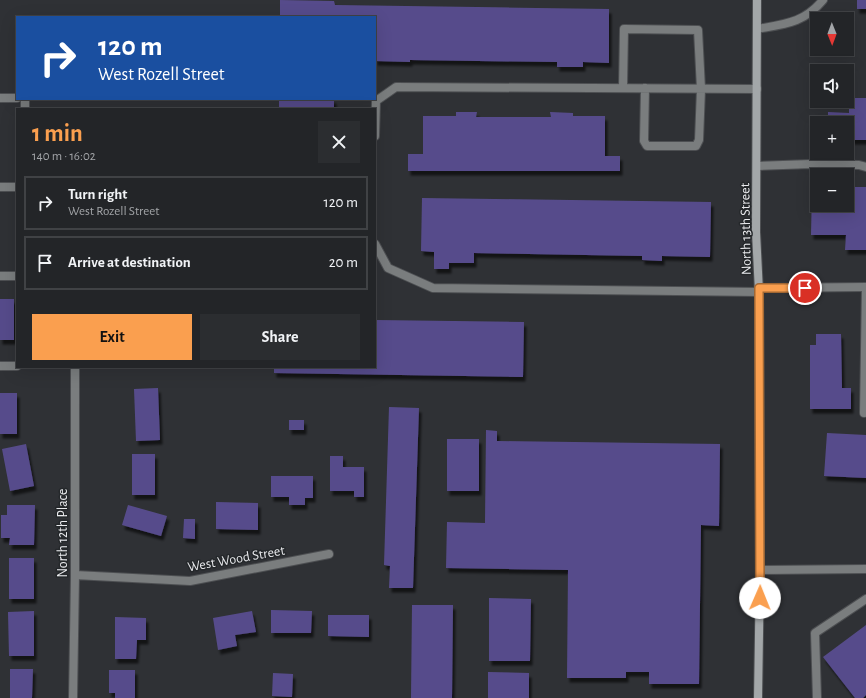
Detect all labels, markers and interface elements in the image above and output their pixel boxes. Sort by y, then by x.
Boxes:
north arrow [810,12,854,56]
map controls [810,12,854,212]
icon: right [32,32,84,84]
text: 120 m [98,33,163,61]
button: sound [810,64,854,108]
text: West Rozell Street [98,66,225,84]
button: + [810,116,854,160]
button: close [318,121,360,163]
text: 1 min [32,122,83,146]
text: 140 m · 16:02 [32,150,96,163]
button: − [810,168,854,212]
street label: North 13th Street [738,182,754,275]
text: Turn right [68,187,127,202]
icon: right [34,192,56,214]
text: 120 m [324,195,358,210]
text: West Rozell Street [68,205,159,218]
icon: arrive [34,252,56,274]
text: Arrive at destination [68,255,191,270]
text: 20 m [329,255,358,270]
pin [788,271,822,305]
icon: arrive [794,277,816,299]
button: Exit [32,314,192,360]
button: Share [200,314,360,360]
street label: North 12th Place [56,489,70,577]
street label: West Wood Street [186,543,286,574]
position arrow [739,577,781,619]

